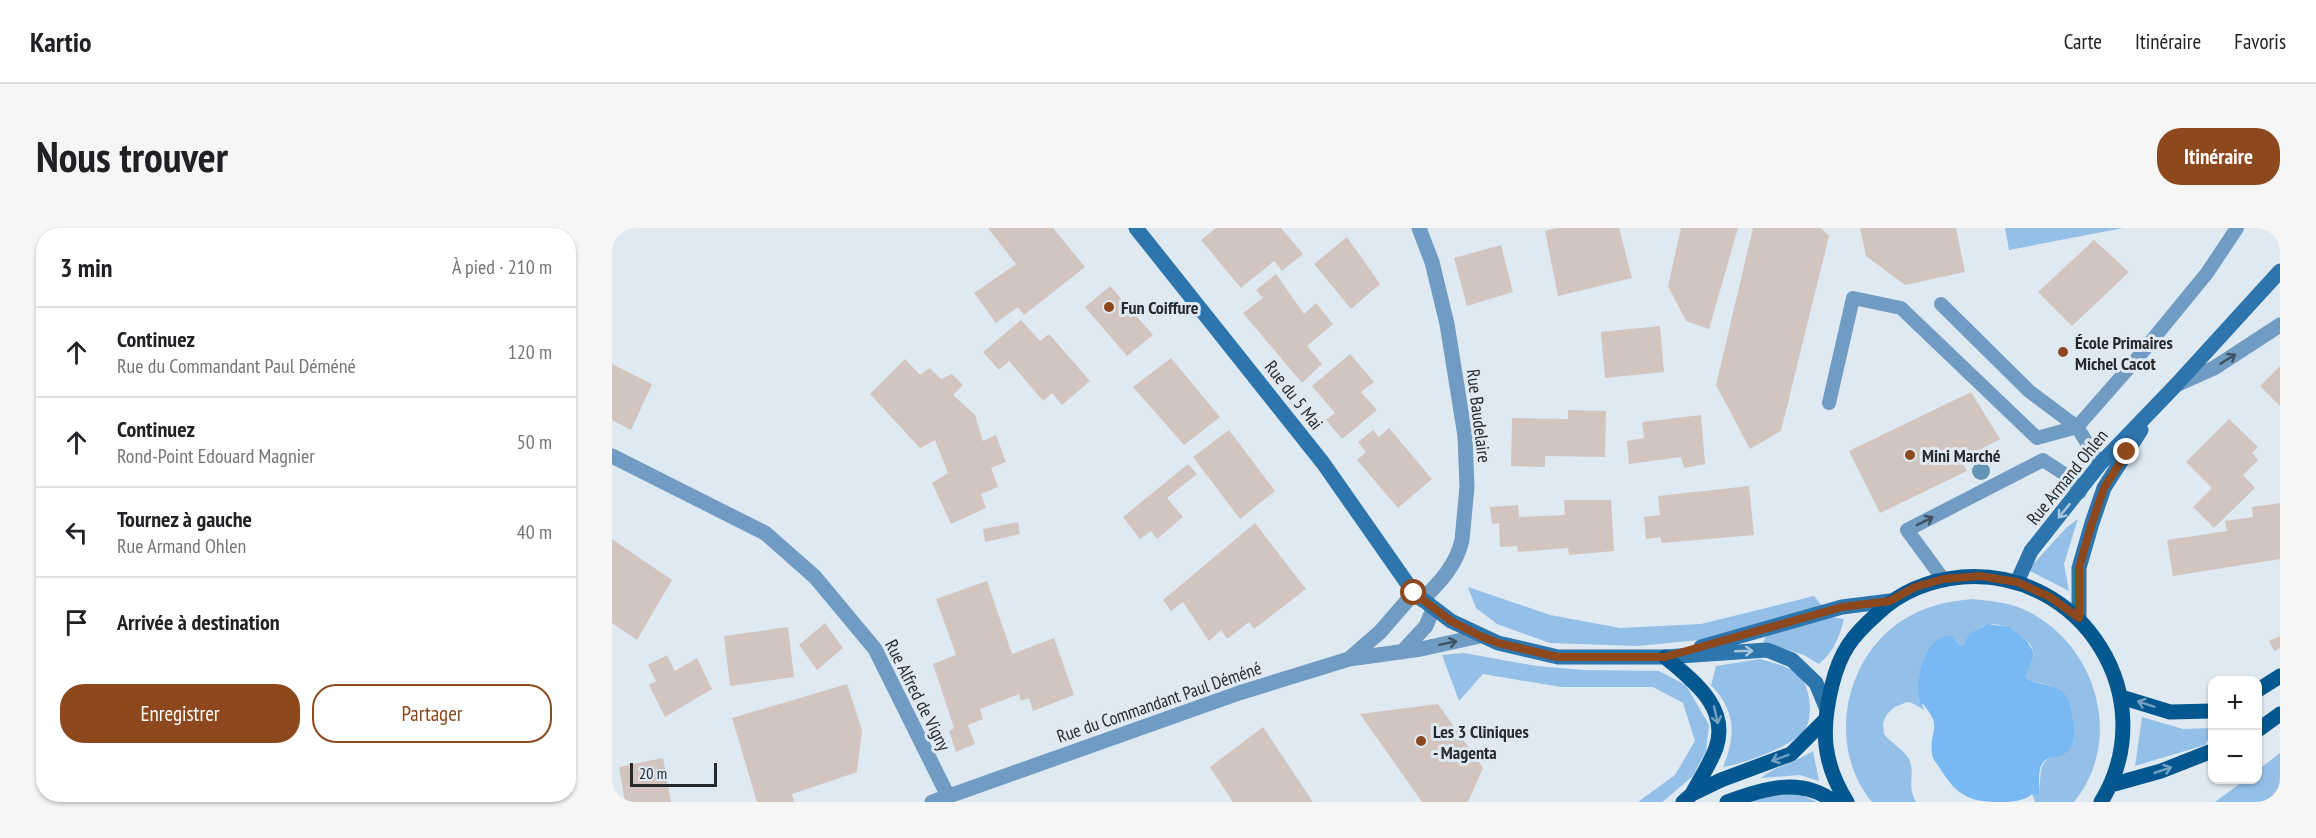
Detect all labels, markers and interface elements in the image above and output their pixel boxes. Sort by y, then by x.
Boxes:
text: Kartio [30,23,92,60]
text: Carte [2064,28,2102,55]
text: Itinéraire [2135,28,2201,55]
text: Favoris [2234,28,2286,55]
button: Itinéraire [2157,128,2280,185]
text: Nous trouver [36,129,228,184]
text: 3 min [60,251,113,284]
text: À pied · 210 m [452,254,552,280]
place label: Fun Coiffure [1121,296,1199,319]
marker: Fun Coiffure [1102,300,1116,314]
text: Continuez [117,325,195,353]
place label: École Primaires Michel Cacot [2075,331,2173,375]
icon: ahead [60,336,93,369]
text: 120 m [508,339,552,365]
marker: École Primaires Michel Cacot [2056,345,2070,359]
one-way arrow [2219,352,2236,364]
text: Rue du Commandant Paul Déméné [117,353,356,379]
street label: Rue du 5 Mai [1260,356,1328,434]
street label: Rue Baudelaire [1462,368,1496,464]
text: Continuez [117,415,195,443]
street label: Rue Armand Ohlen [2021,425,2113,529]
icon: ahead [60,426,93,459]
text: 50 m [517,429,552,455]
route end [2113,438,2139,464]
text: Rond-Point Edouard Magnier [117,443,315,469]
place label: Mini Marché [1922,444,2001,467]
marker: Mini Marché [1903,448,1917,462]
one-way arrow [2058,503,2071,519]
text: Tournez à gauche [117,505,252,533]
one-way arrow [1916,515,1934,527]
icon: left [60,516,93,549]
text: 40 m [517,519,552,545]
text: Rue Armand Ohlen [117,533,246,559]
route start [1400,579,1426,605]
icon: arrive [60,606,93,639]
text: Arrivée à destination [117,608,280,636]
street label: Rue Alfred de Vigny [880,636,956,755]
one-way arrow [1438,637,1458,648]
one-way arrow [1734,645,1754,657]
street label: Rue du Commandant Paul Déméné [1054,656,1264,748]
map controls [2208,676,2262,784]
button: + [2208,676,2262,730]
button: Enregistrer [60,684,300,743]
button: Partager [312,684,552,743]
one-way arrow [2137,698,2156,709]
one-way arrow [1711,705,1722,724]
place label: Les 3 Cliniques - Magenta [1433,720,1529,764]
button: − [2208,730,2262,784]
marker: Les 3 Cliniques - Magenta [1414,734,1428,748]
one-way arrow [1771,753,1790,764]
scale bar [630,760,717,788]
text: 20 m [639,763,667,783]
one-way arrow [2153,763,2171,774]

